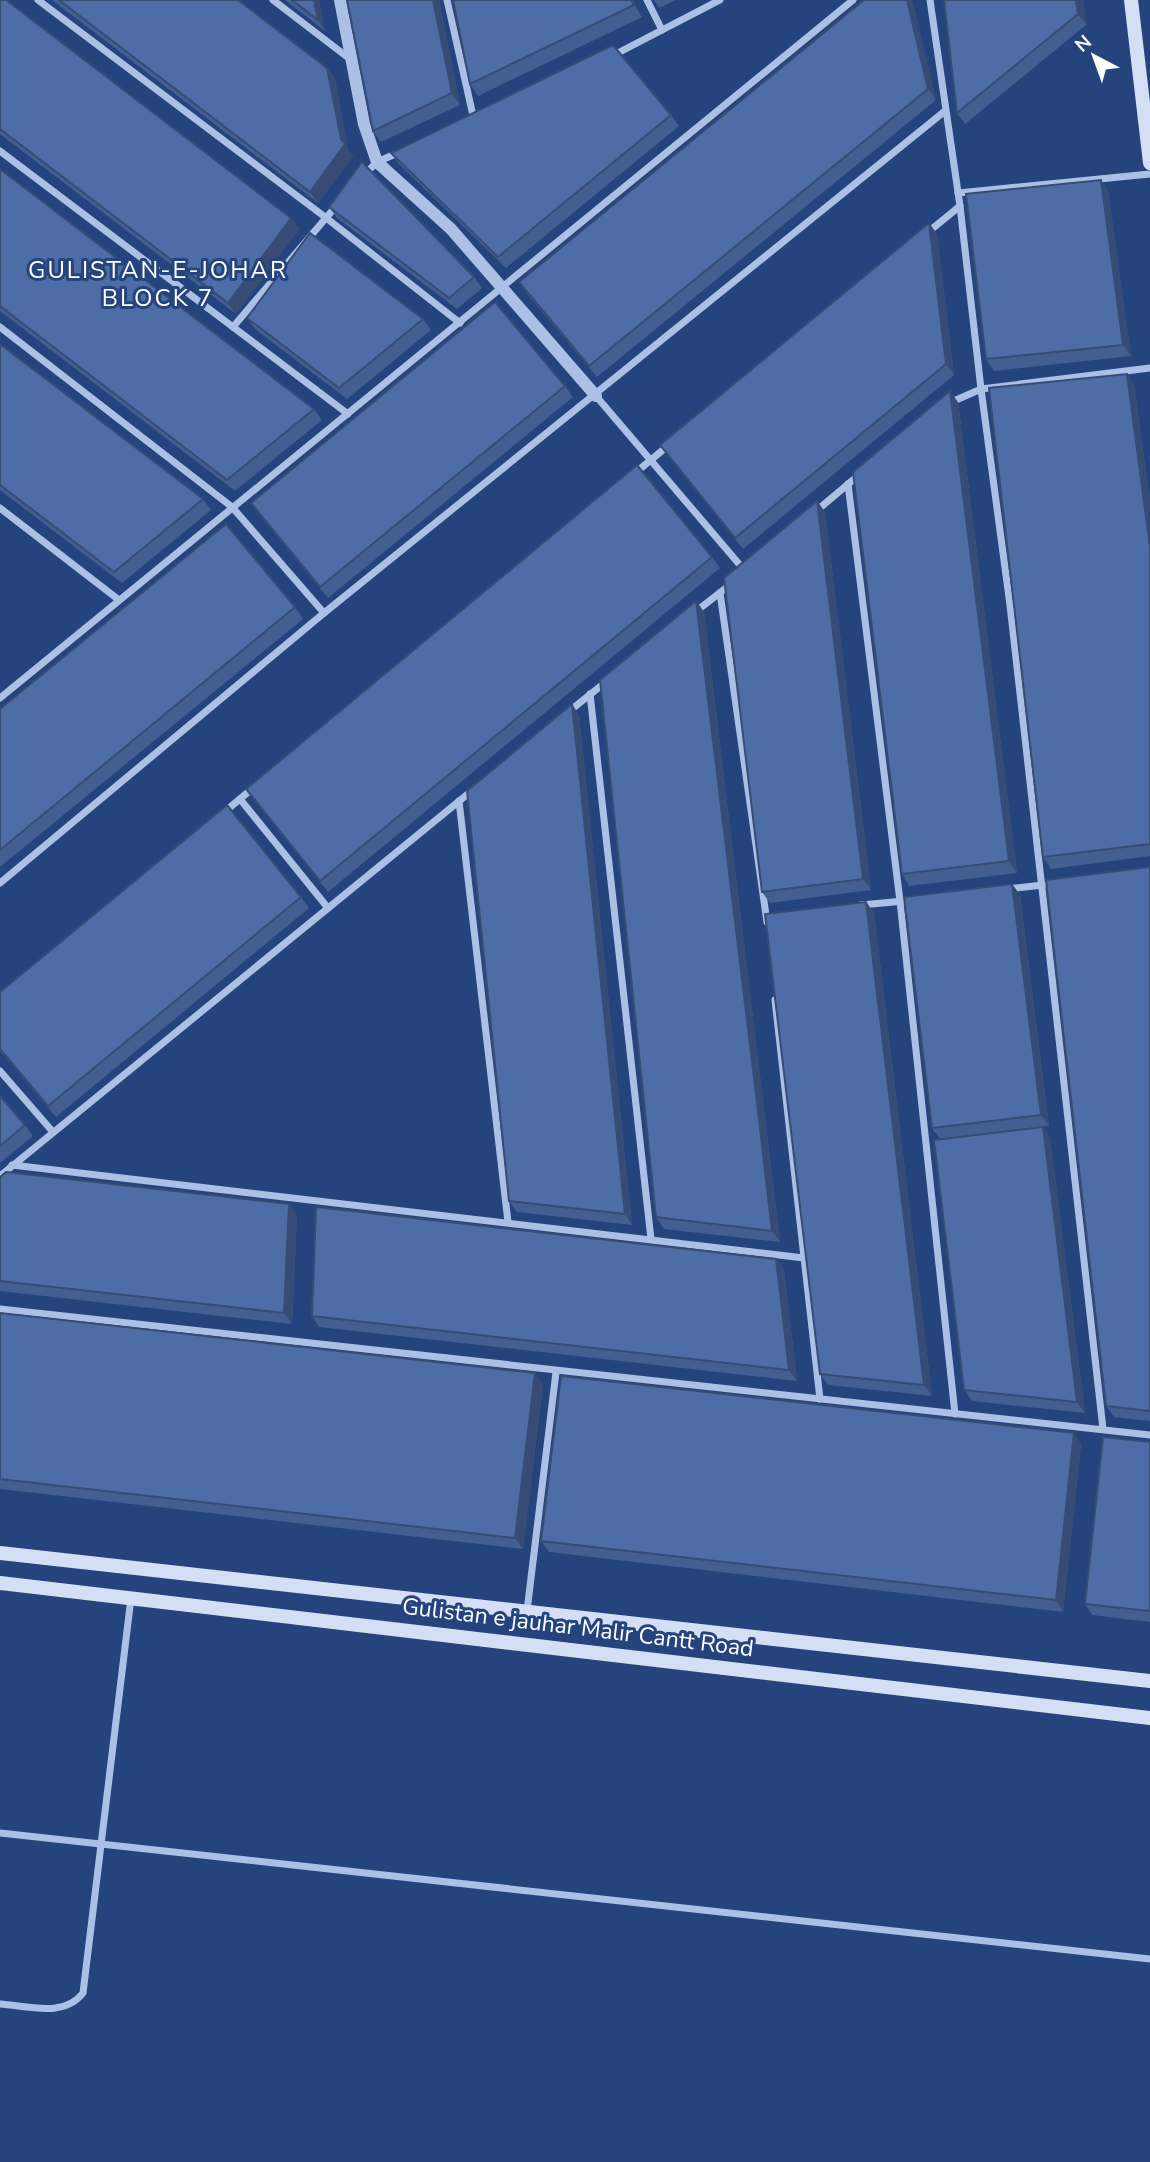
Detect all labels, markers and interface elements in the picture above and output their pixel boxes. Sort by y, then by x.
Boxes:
north arrow [1059,21,1129,91]
text: N [1070,29,1097,58]
district label: GULISTAN-E-JOHAR BLOCK 7 [28,254,288,314]
street label: Gulistan e jauhar Malir Cantt Road [401,1591,755,1664]

